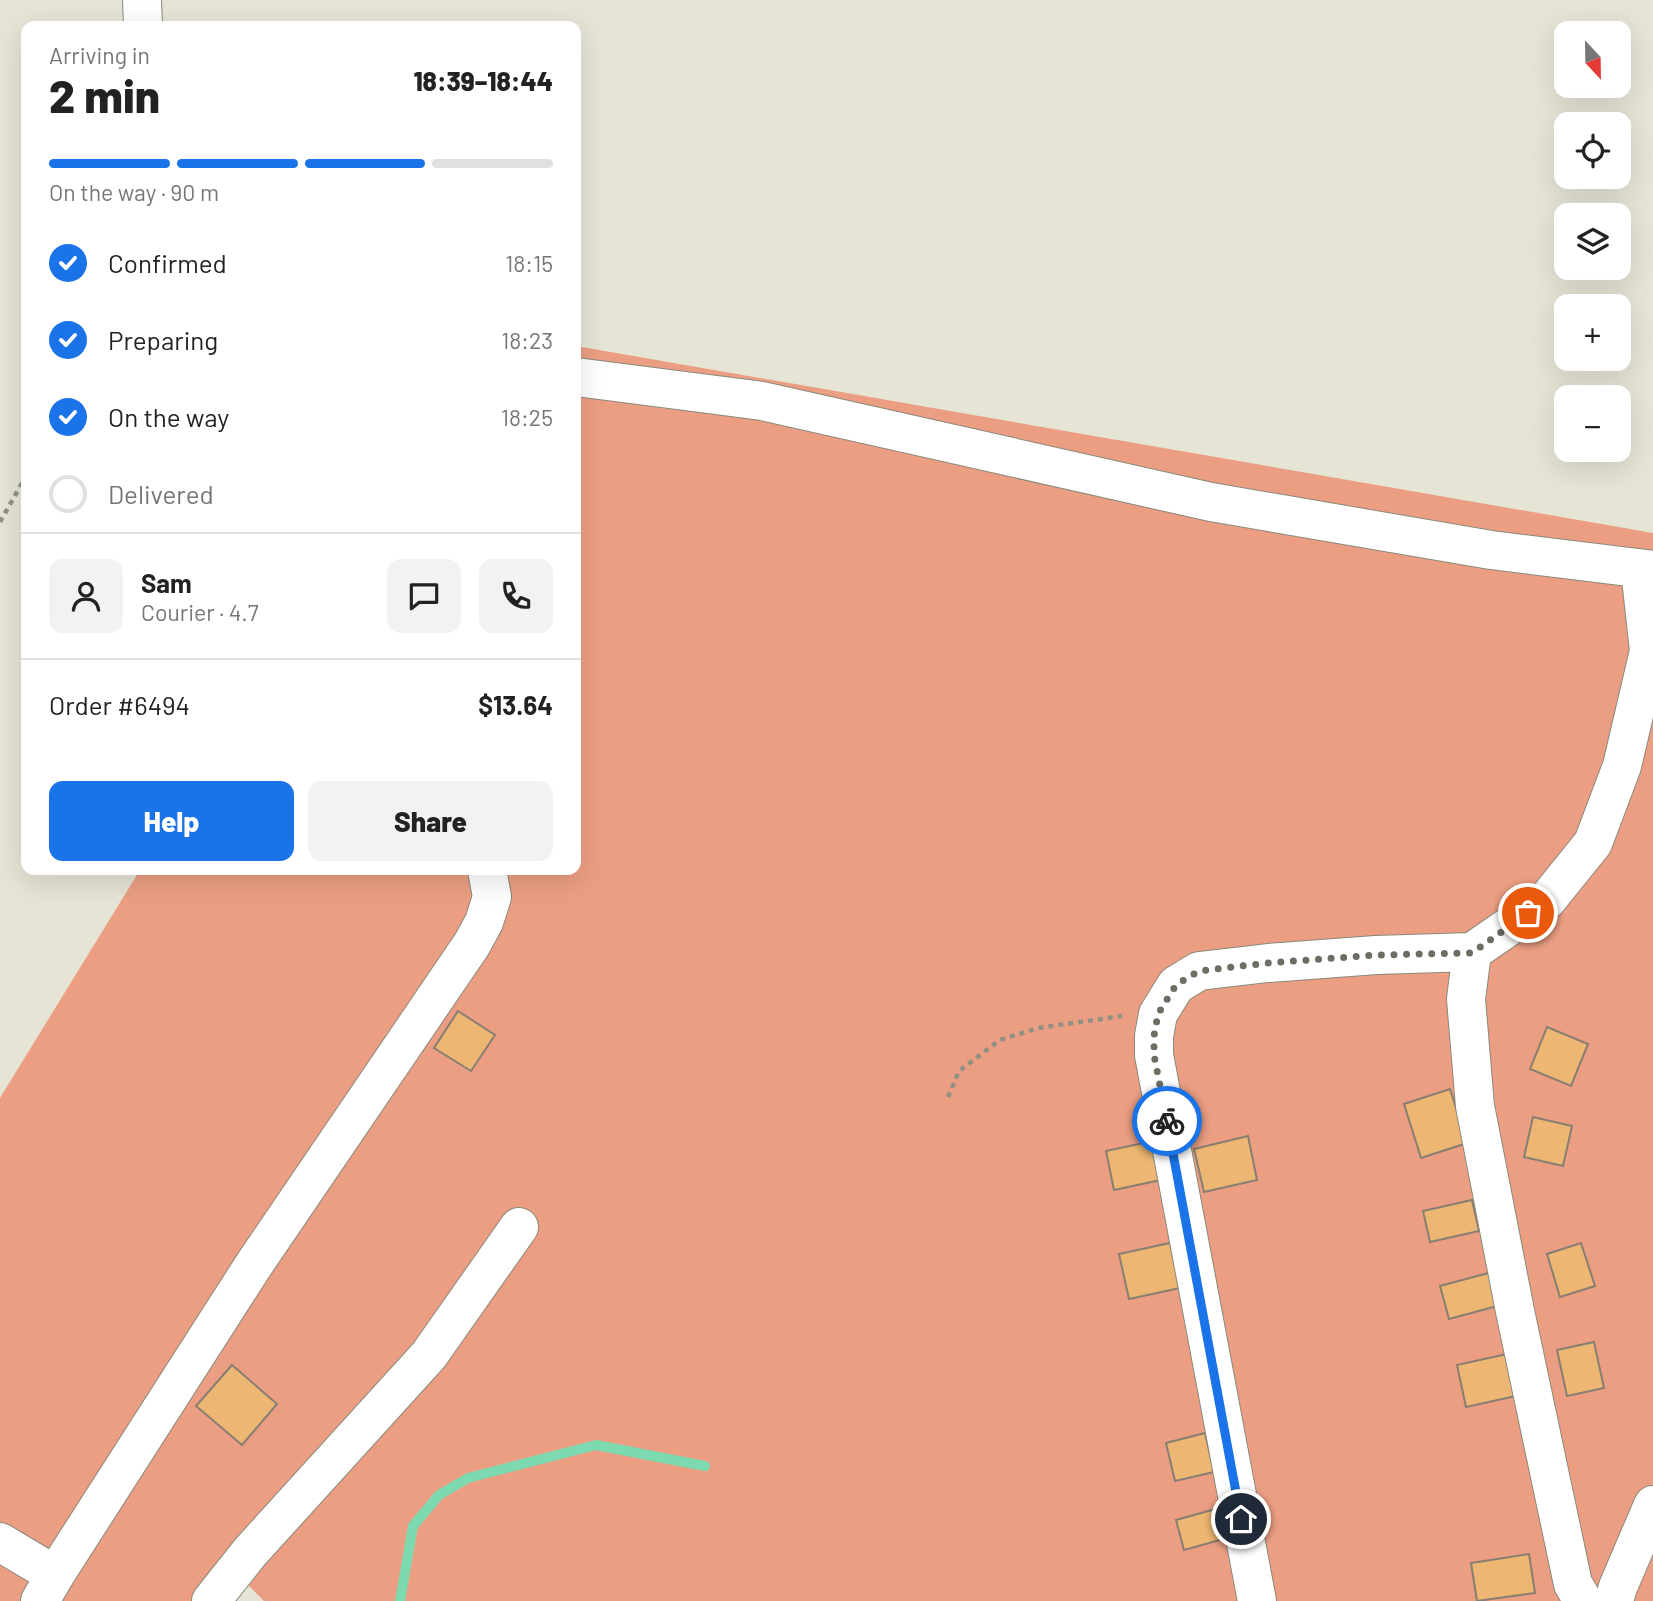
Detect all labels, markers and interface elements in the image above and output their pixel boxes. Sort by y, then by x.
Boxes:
north arrow [1554,21,1631,98]
map controls [1554,21,1631,462]
text: Arriving in [49,41,150,69]
text: 18:39–18:44 [413,65,553,96]
text: 2 min [49,67,160,122]
button: locate [1554,112,1631,189]
text: On the way · 90 m [49,178,219,206]
button: layers [1554,203,1631,280]
icon: check [49,244,87,282]
text: Confirmed [108,247,227,278]
text: 18:15 [505,249,553,277]
button: + [1554,294,1631,371]
icon: check [49,321,87,359]
text: Preparing [108,324,218,355]
text: 18:23 [501,326,553,354]
button: − [1554,385,1631,462]
icon: check [49,398,87,436]
text: On the way [108,401,229,432]
text: 18:25 [501,403,553,431]
text: Delivered [108,478,214,509]
button: person [49,559,123,633]
button: chat [387,559,461,633]
button: phone [479,559,553,633]
text: Sam [141,567,192,598]
text: Courier · 4.7 [141,598,259,626]
text: Order #6494 [49,689,190,720]
text: $13.64 [478,689,553,720]
button: Help [49,781,294,861]
button: Share [308,781,553,861]
pin [1498,883,1558,943]
icon: bag [1509,894,1547,932]
courier [1132,1086,1202,1156]
icon: bike [1148,1102,1186,1140]
pin [1211,1489,1271,1549]
icon: home [1222,1500,1260,1538]

